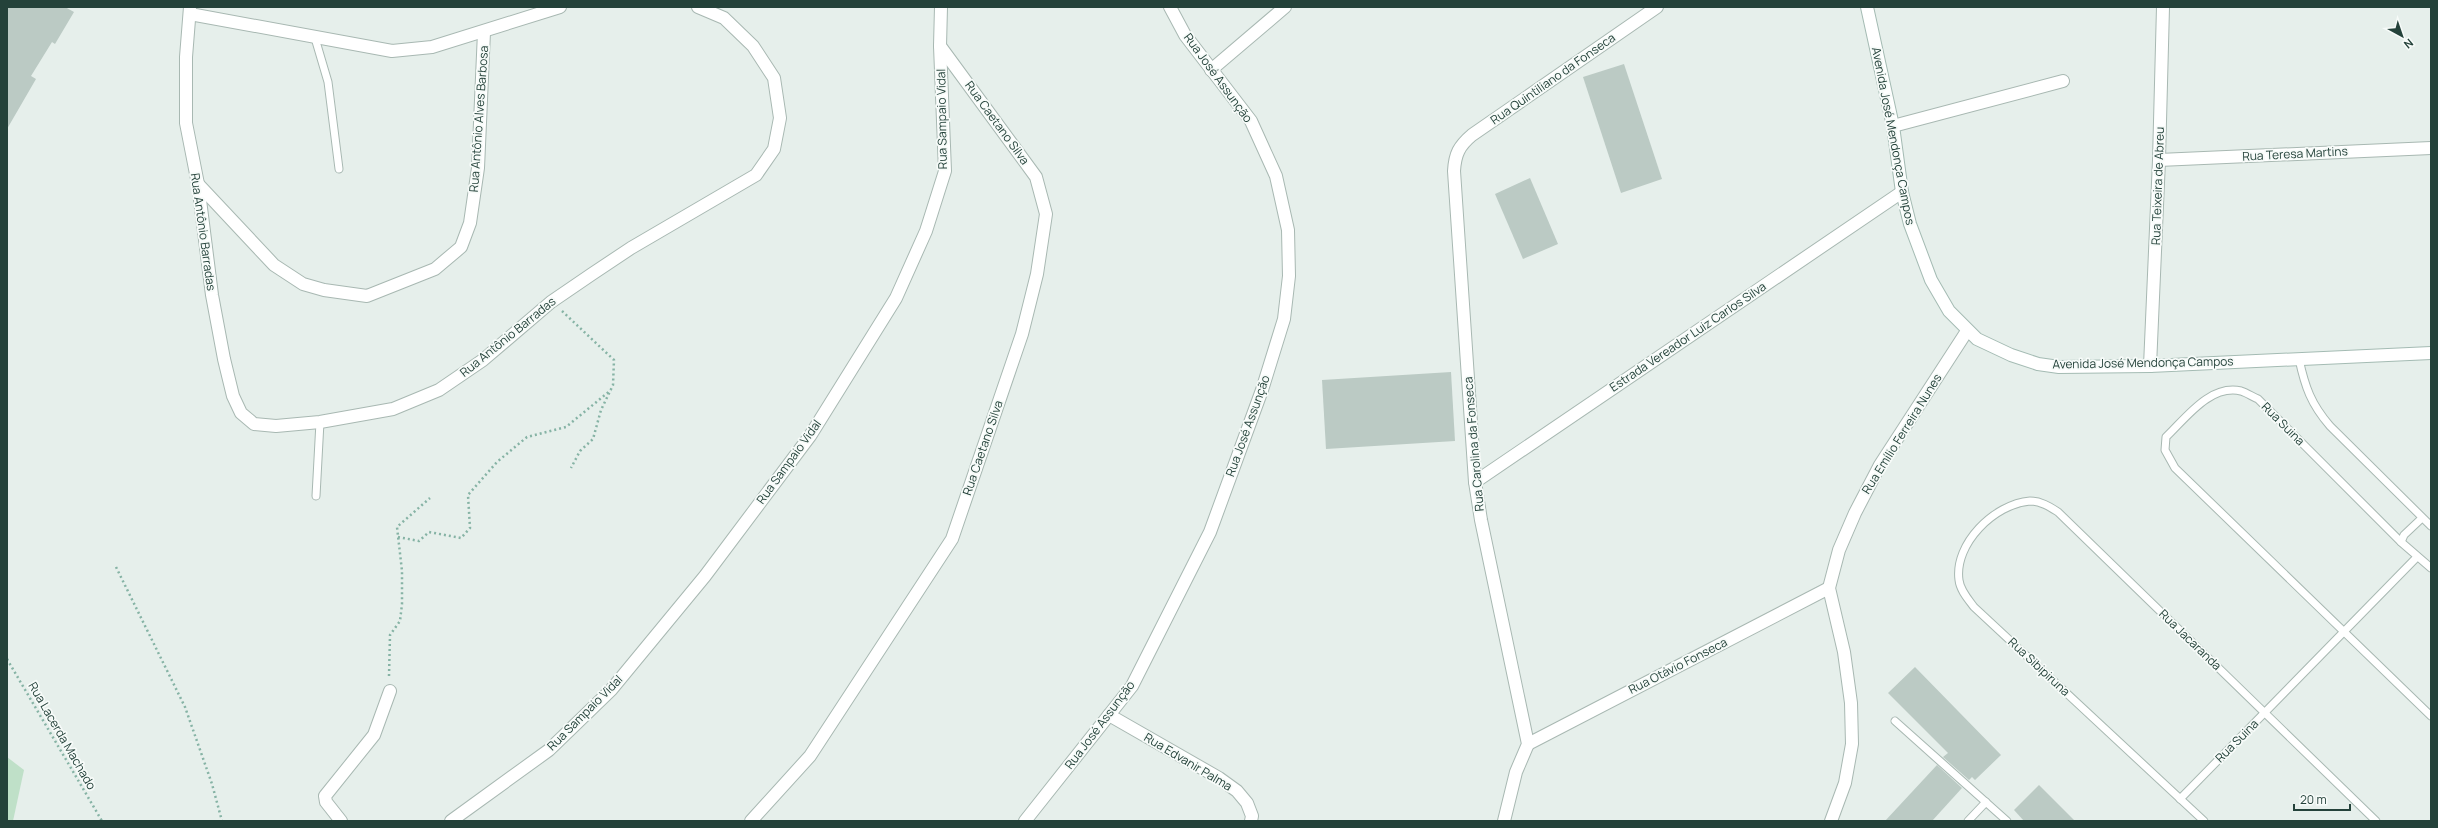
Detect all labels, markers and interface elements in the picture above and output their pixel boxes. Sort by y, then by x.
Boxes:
north arrow [2382,16,2422,56]
street label: Rua José Assunção [1180,29,1257,126]
street label: Rua Quintiliano da Fonseca [1487,29,1619,128]
text: N [2401,36,2417,52]
street label: Rua Antônio Alves Barbosa [465,45,492,193]
street label: Avenida José Mendonça Campos [1868,45,1919,226]
street label: Rua Sampaio Vidal [932,69,951,169]
street label: Rua Caetano Silva [961,77,1034,168]
street label: Rua Teixeira de Abreu [2147,127,2168,245]
street label: Rua Teresa Martins [2242,142,2348,165]
street label: Rua Antônio Barradas [187,172,220,292]
street label: Estrada Vereador Luiz Carlos Silva [1606,278,1769,395]
street label: Rua Antônio Barradas [456,293,559,381]
street label: Avenida José Mendonça Campos [2052,352,2234,373]
street label: Rua Emílio Ferreira Nunes [1858,370,1946,497]
street label: Rua José Assunção [1221,373,1274,479]
street label: Rua Carolina da Fonseca [1459,376,1488,512]
street label: Rua Caetano Silva [958,398,1007,498]
street label: Rua Suina [2258,398,2309,449]
street label: Rua Sampaio Vidal [752,416,825,507]
street label: Rua Jacaranda [2155,605,2225,674]
street label: Rua Otávio Fonseca [1625,633,1730,698]
street label: Rua Sibipiruna [2005,633,2074,700]
street label: Rua Sampaio Vidal [543,671,626,754]
street label: Rua José Assunção [1061,677,1139,772]
street label: Rua Lacerda Machado [25,679,100,793]
street label: Rua Suina [2211,715,2262,766]
street label: Rua Edvanir Palma [1141,729,1236,795]
scale bar [2294,786,2350,812]
text: 20 m [2300,791,2327,808]

